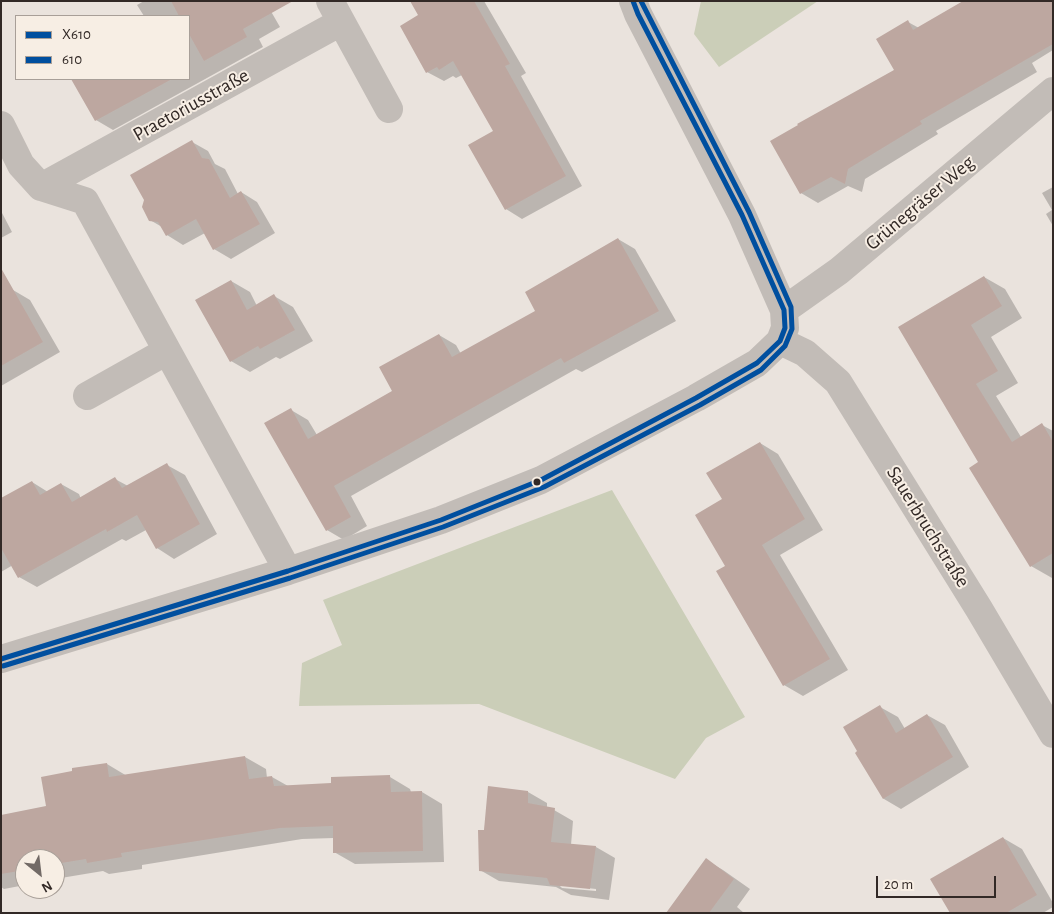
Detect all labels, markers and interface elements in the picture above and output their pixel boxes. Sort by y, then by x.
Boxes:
legend [15,15,190,80]
text: X610 [62,27,91,42]
text: 610 [62,52,82,67]
street label: Praetoriusstraße [129,63,253,147]
street label: Grünegräser Weg [861,150,979,256]
street label: Sauerbruchstraße [881,462,975,592]
unlabelled marker [532,477,542,487]
north arrow [15,849,65,899]
scale bar [879,866,999,898]
text: 20 m [884,877,913,892]
text: N [39,878,54,895]

